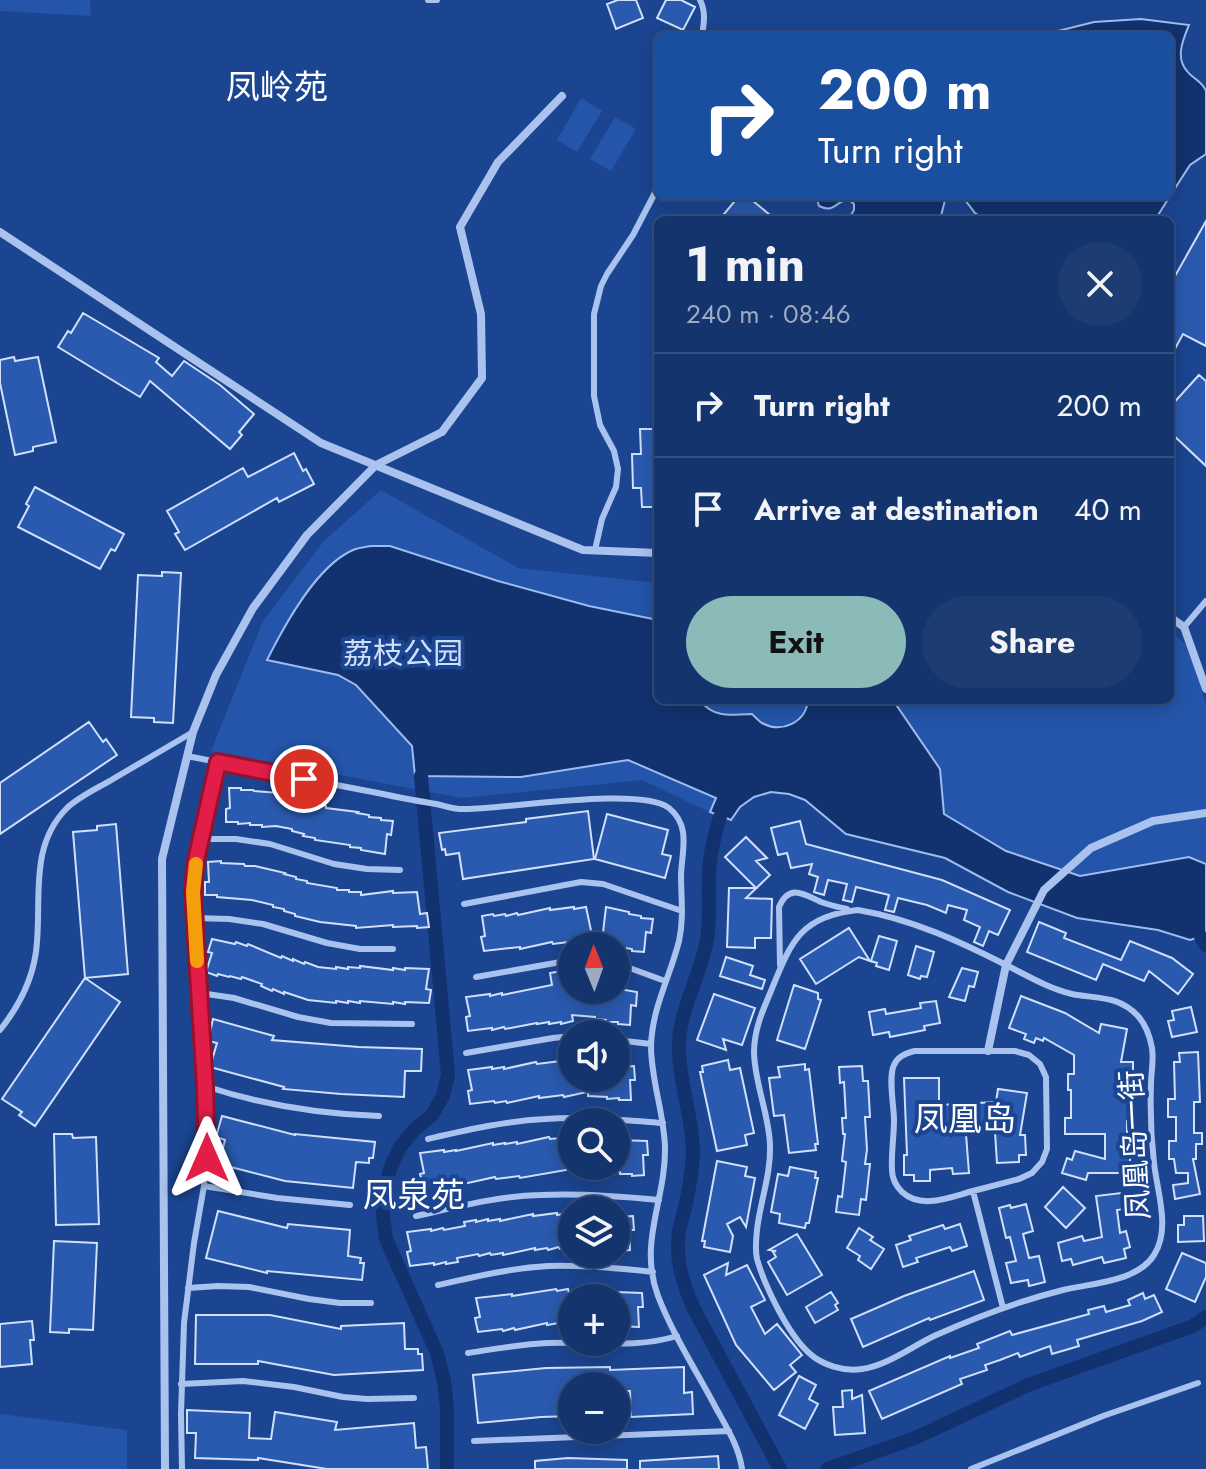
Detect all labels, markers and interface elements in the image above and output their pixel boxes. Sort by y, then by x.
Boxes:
text: 200 m [818,49,992,130]
district label: 凤岭苑 [226,63,328,112]
icon: right [686,64,790,168]
text: Turn right [818,124,963,176]
text: 1 min [686,230,805,299]
button: close [1058,242,1142,326]
text: 240 m · 08:46 [686,295,851,333]
icon: right [686,383,730,427]
text: Turn right [754,384,890,427]
text: 200 m [1057,384,1142,427]
icon: arrive [686,487,730,531]
text: Arrive at destination [754,488,1039,531]
text: 40 m [1074,488,1142,531]
button: Exit [686,596,906,688]
button: Share [922,596,1142,688]
park label: 荔枝公园 [343,632,463,675]
pin [270,745,338,813]
icon: arrive [282,757,326,801]
north arrow [558,932,630,1004]
map controls [558,932,630,1444]
button: sound [558,1020,630,1092]
street label: 凤凰岛一街 [1109,1069,1160,1221]
district label: 凤凰岛 [914,1095,1016,1144]
button: search [558,1108,630,1180]
position arrow [165,1116,249,1200]
district label: 凤泉苑 [363,1171,465,1220]
button: layers [558,1196,630,1268]
button: + [558,1284,630,1356]
button: − [558,1372,630,1444]

